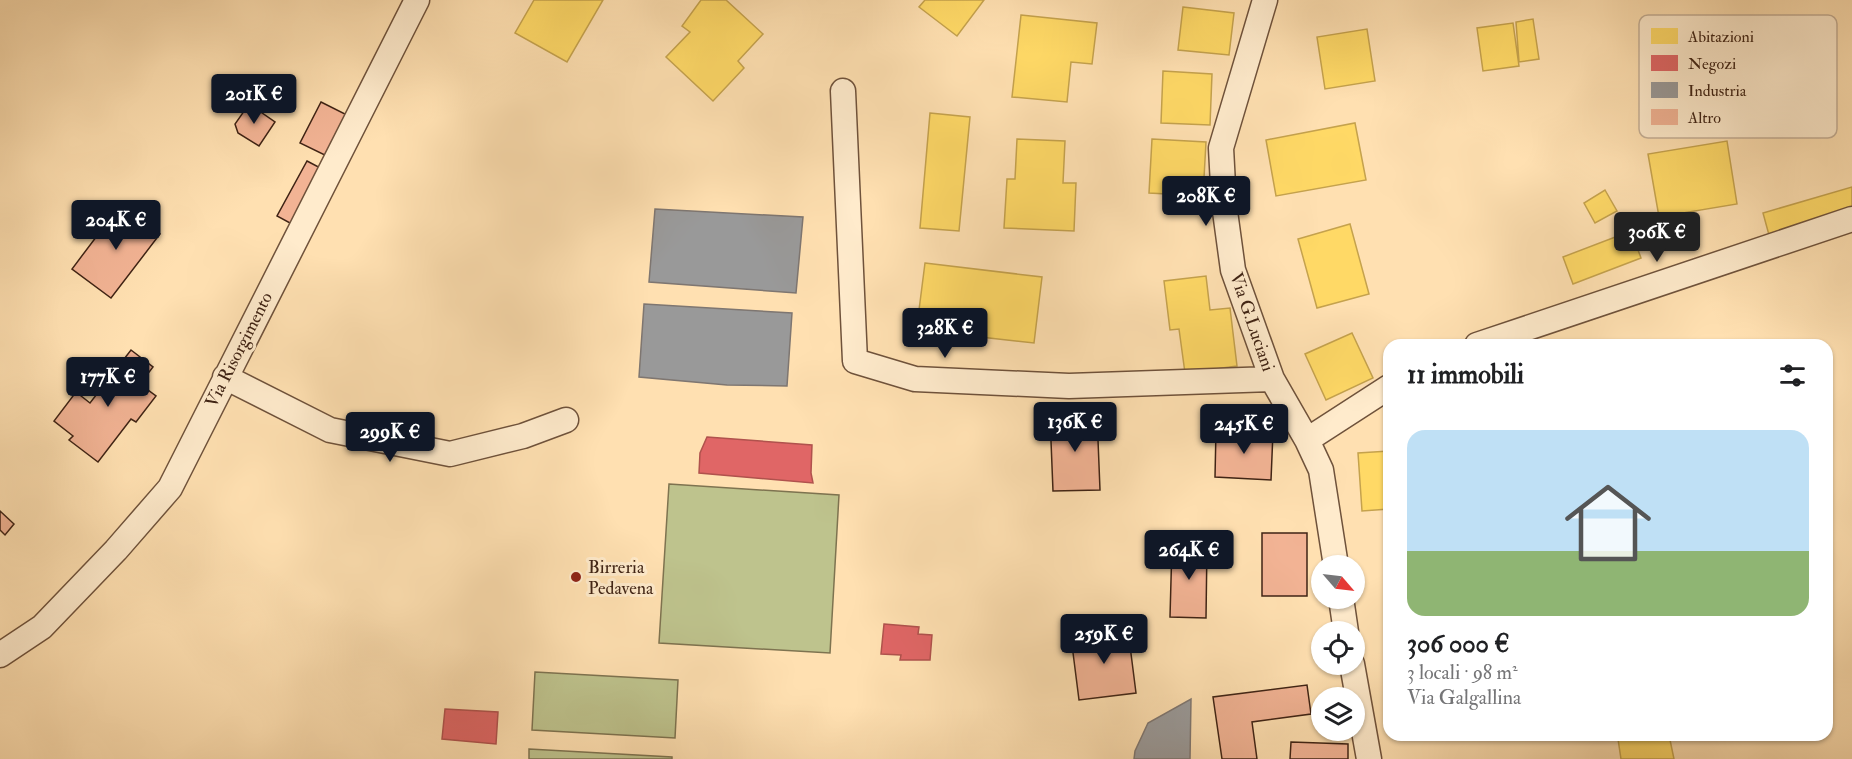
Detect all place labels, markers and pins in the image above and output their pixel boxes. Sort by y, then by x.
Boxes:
pin: 201K € [205,74,303,125]
pin: 208K € [1157,176,1255,227]
pin: 204K € [67,200,165,251]
pin: 306K € [1608,212,1706,263]
pin: 328K € [896,308,994,359]
pin: 177K € [59,357,157,408]
pin: 136K € [1026,402,1124,453]
pin: 245K € [1195,404,1293,455]
pin: 299K € [341,412,439,463]
pin: 264K € [1140,530,1238,581]
place label: Birreria Pedavena [588,556,654,600]
marker: Birreria Pedavena [569,570,583,584]
pin: 259K € [1055,614,1153,665]

